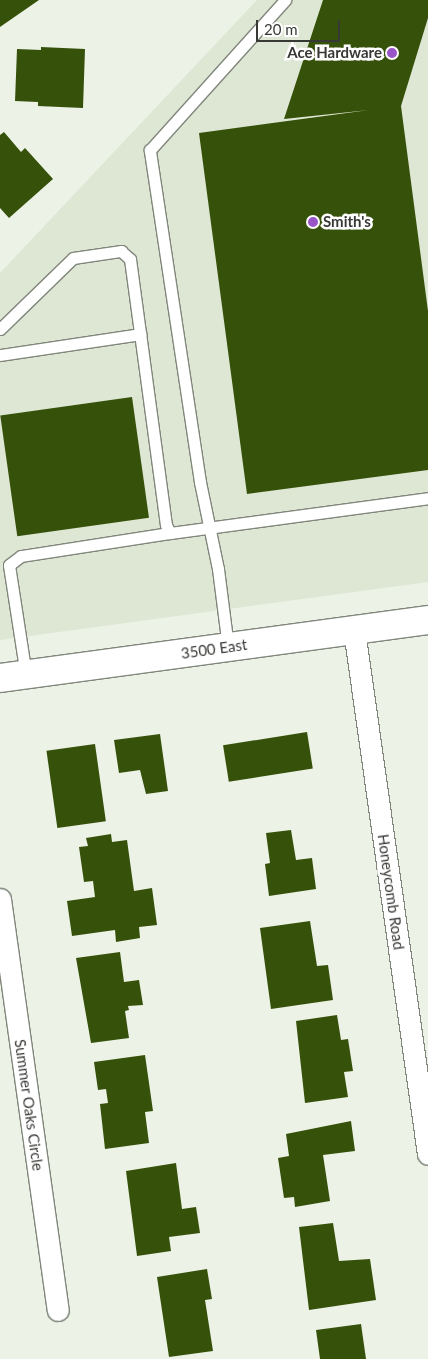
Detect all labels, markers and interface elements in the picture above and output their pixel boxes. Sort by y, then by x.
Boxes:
scale bar [258,10,342,42]
text: 20 m [264,20,298,38]
place label: Ace Hardware [287,44,382,62]
marker: Ace Hardware [386,47,398,59]
place label: Smith's [323,213,371,231]
marker: Smith's [307,216,319,228]
street label: 3500 East [180,635,248,663]
street label: Honeycomb Road [374,833,408,951]
street label: Summer Oaks Circle [11,1038,47,1172]

